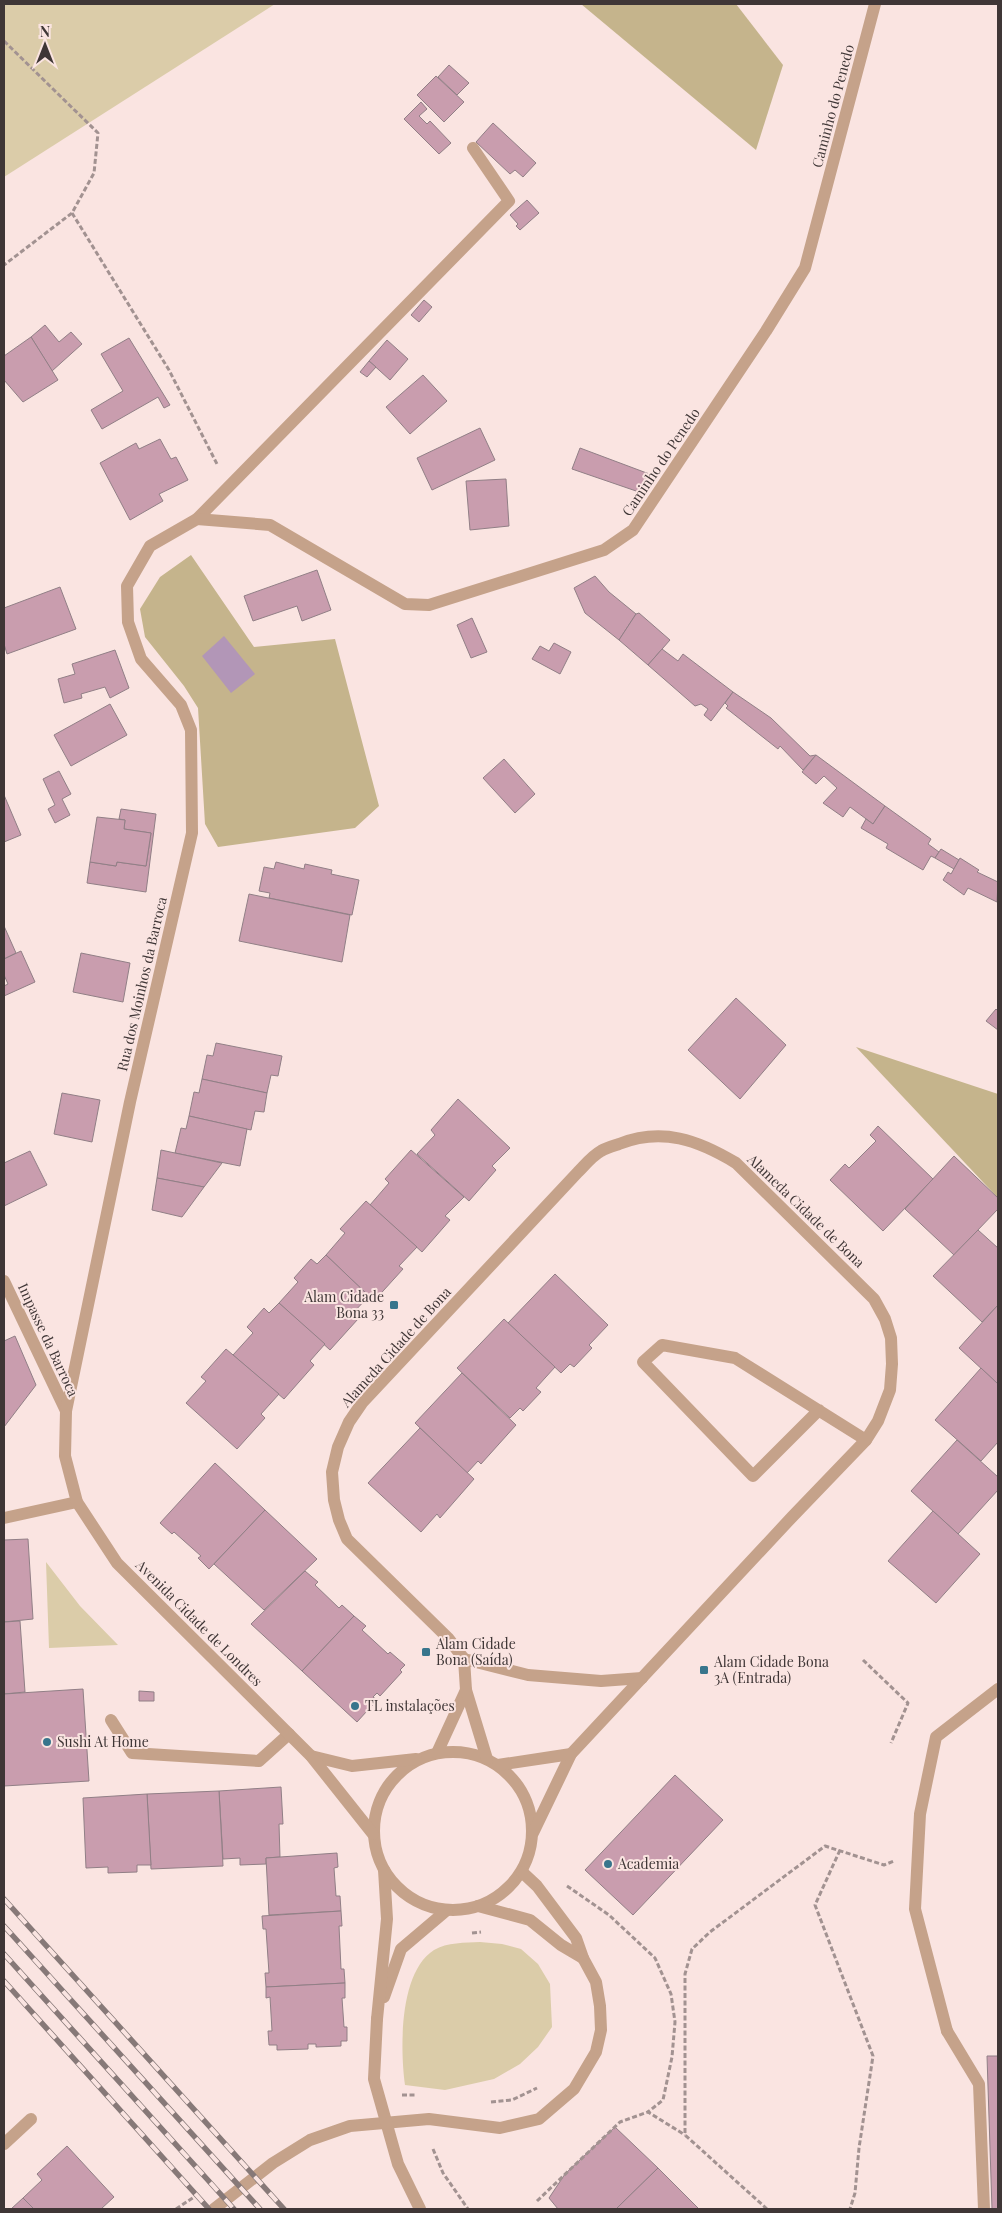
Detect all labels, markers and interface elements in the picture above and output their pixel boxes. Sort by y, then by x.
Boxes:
north arrow [20,20,70,70]
text: N [40,22,50,41]
street label: Caminho do Penedo [807,42,858,169]
street label: Caminho do Penedo [617,404,704,519]
street label: Rua dos Moinhos da Barroca [112,895,171,1073]
street label: Alameda Cidade de Bona [743,1149,869,1272]
street label: Impasse da Barroca [14,1280,83,1400]
street label: Alameda Cidade de Bona [336,1282,455,1412]
place label: Alam Cidade Bona 33 [303,1287,384,1322]
marker: Alam Cidade Bona 33 [388,1299,400,1311]
street label: Avenida Cidade de Londres [131,1555,267,1690]
place label: Alam Cidade Bona (Saída) [435,1634,516,1669]
marker: Alam Cidade Bona (Saída) [420,1646,432,1658]
place label: Alam Cidade Bona 3A (Entrada) [713,1652,829,1687]
marker: Alam Cidade Bona 3A (Entrada) [698,1664,710,1676]
place label: TL instalações [365,1696,455,1715]
marker: TL instalações [349,1700,361,1712]
place label: Sushi At Home [57,1732,149,1751]
marker: Sushi At Home [41,1736,53,1748]
place label: Academia [617,1854,679,1873]
marker: Academia [602,1858,614,1870]

